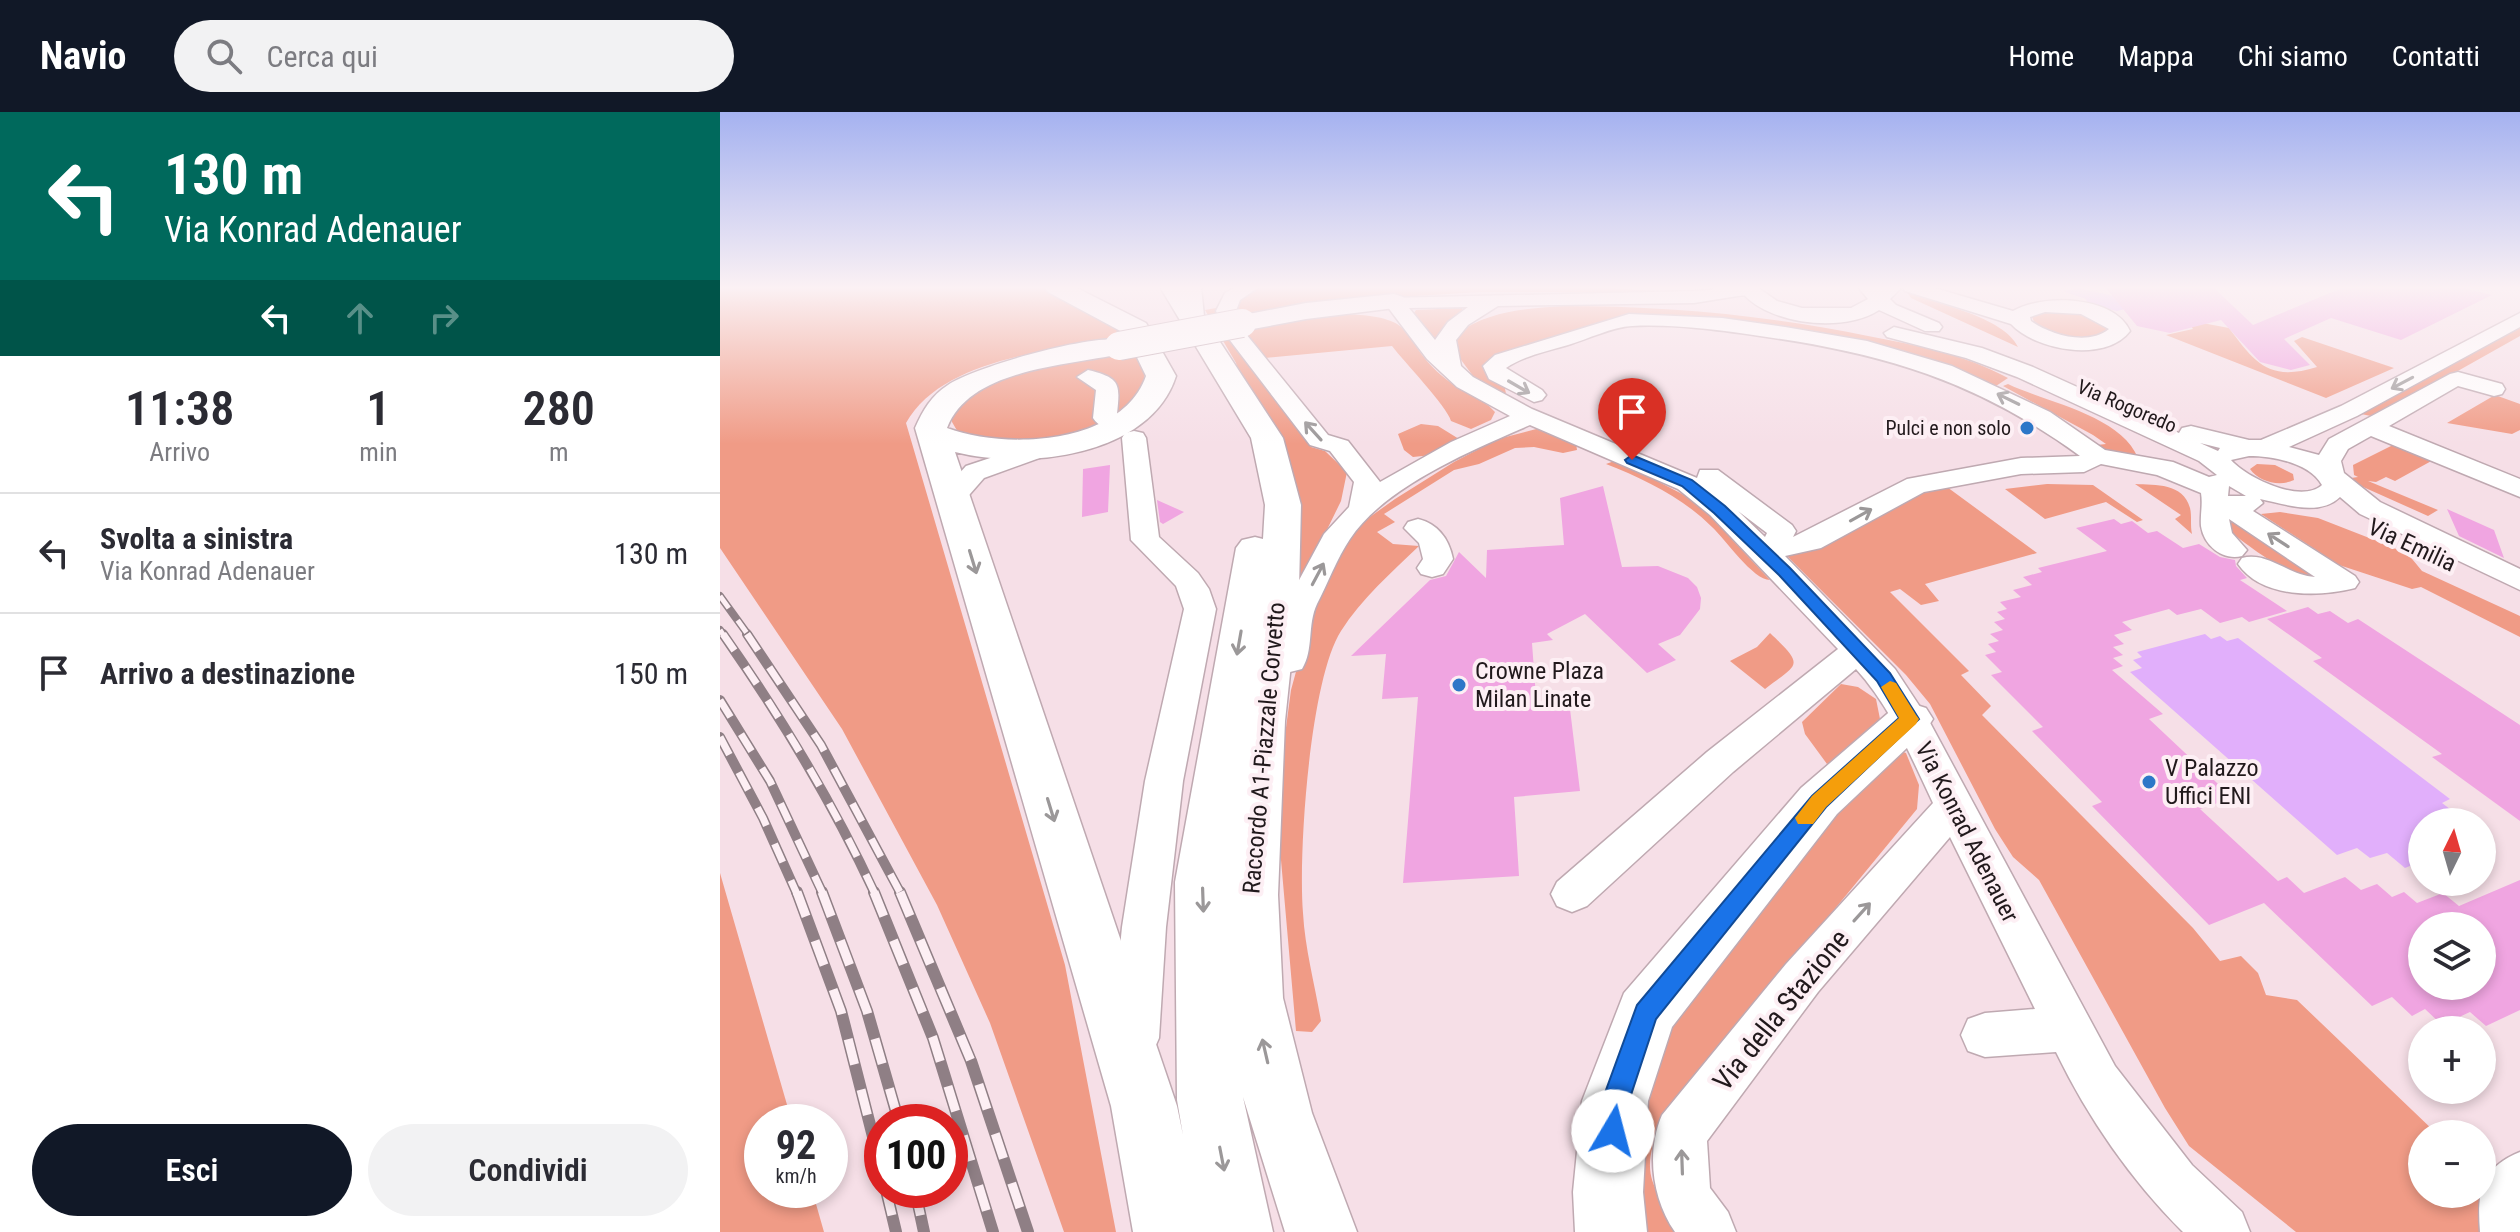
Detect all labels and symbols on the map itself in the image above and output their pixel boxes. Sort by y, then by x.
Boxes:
street label: Via Rogoredo [2074,374,2180,438]
one-way arrow [2391,375,2415,391]
pin [1598,378,1666,460]
one-way arrow [1506,380,1530,395]
one-way arrow [1997,391,2021,407]
place label: Pulci e non solo [1885,416,2011,440]
marker: Pulci e non solo [2018,419,2036,437]
one-way arrow [1304,421,1323,441]
one-way arrow [1849,507,1873,522]
street label: Via Emilia [2363,512,2461,578]
one-way arrow [2267,531,2290,547]
one-way arrow [967,549,981,574]
one-way arrow [1310,562,1326,586]
street label: Raccordo A1-Piazzale Corvetto [1237,601,1291,895]
one-way arrow [1230,630,1245,655]
place label: Crowne Plaza Milan Linate [1475,657,1604,713]
marker: Crowne Plaza Milan Linate [1450,676,1468,694]
street label: Via Konrad Adenauer [1909,737,2025,927]
place label: V Palazzo Uffici ENI [2165,754,2259,810]
marker: V Palazzo Uffici ENI [2140,773,2158,791]
one-way arrow [1045,797,1059,822]
north arrow [2408,808,2496,896]
one-way arrow [1195,886,1211,913]
one-way arrow [1853,902,1871,922]
street label: Via della Stazione [1706,923,1856,1097]
one-way arrow [1257,1039,1272,1064]
position arrow [1571,1089,1655,1173]
speed limit sign: 100 [864,1104,968,1208]
one-way arrow [1215,1146,1230,1171]
one-way arrow [1674,1149,1689,1176]

